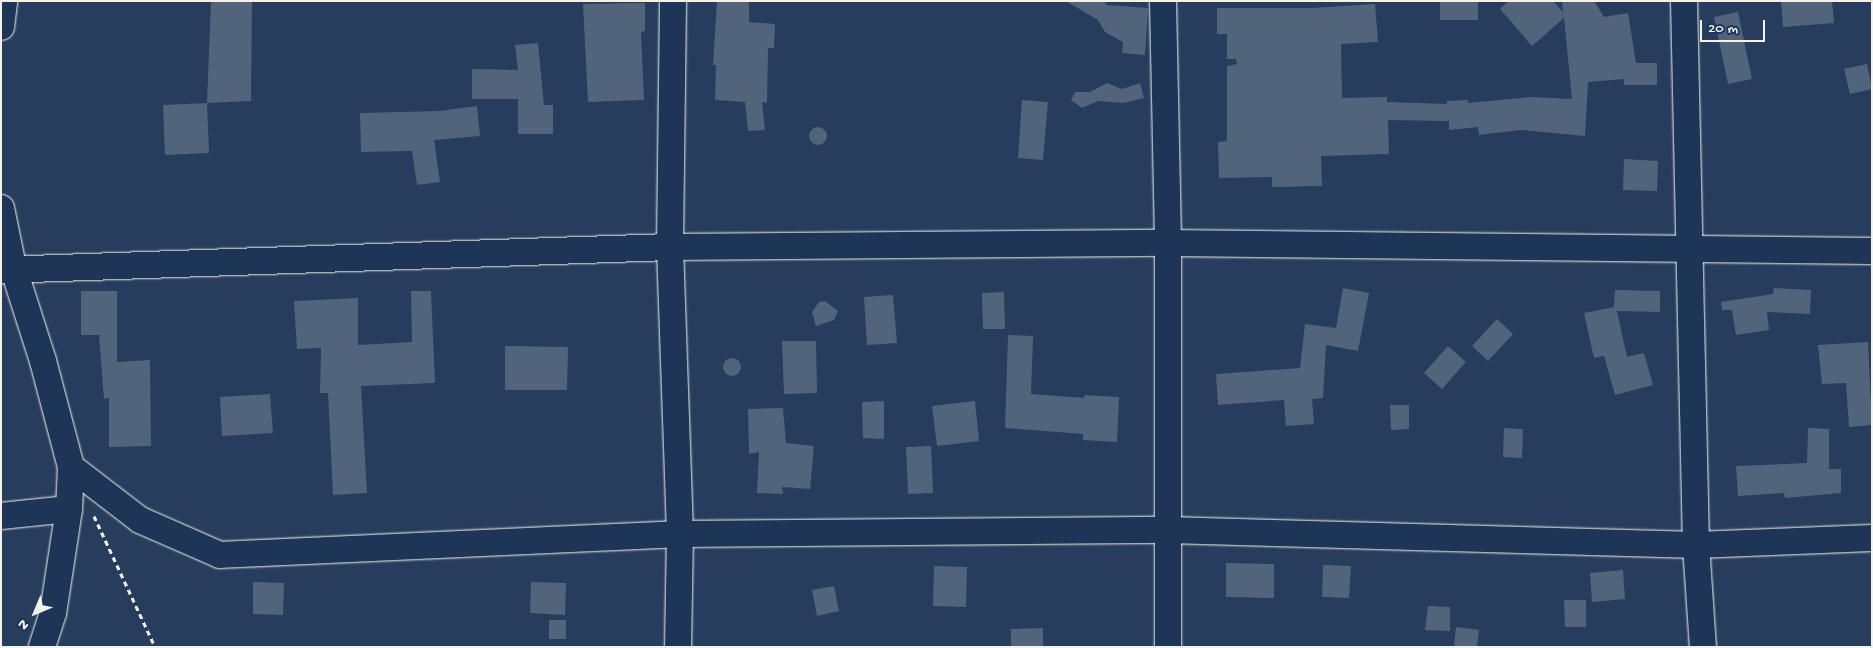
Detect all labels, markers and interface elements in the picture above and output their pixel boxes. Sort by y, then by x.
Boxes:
scale bar [1703,10,1768,42]
text: 20 m [1708,20,1738,38]
north arrow [10,588,60,638]
text: N [15,615,33,633]

